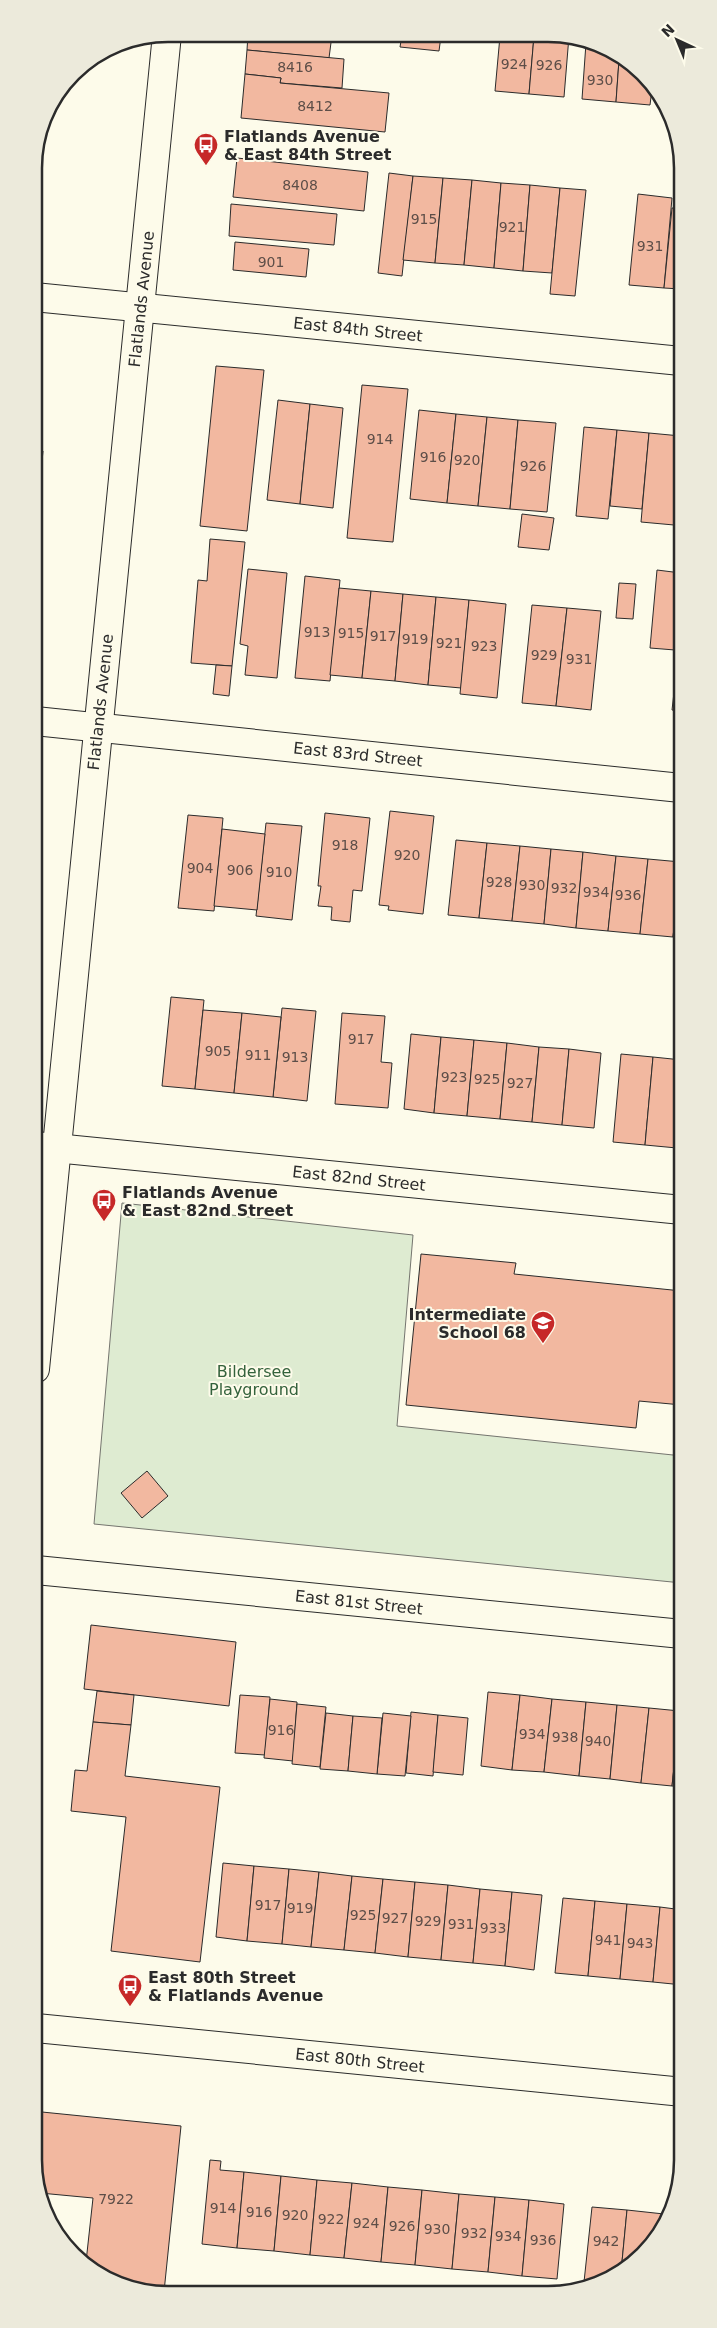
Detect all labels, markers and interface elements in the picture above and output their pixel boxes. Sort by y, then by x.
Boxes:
north arrow [652,15,702,65]
text: N [658,21,678,40]
house number: 924 [501,56,527,72]
house number: 926 [536,57,562,73]
house number: 8416 [277,59,313,75]
house number: 930 [587,72,613,88]
house number: 8412 [297,98,333,114]
place label: Flatlands Avenue & East 84th Street [224,127,392,164]
bus stop icon: Flatlands Avenue & East 84th Street [193,132,219,166]
house number: 8408 [282,177,318,193]
house number: 915 [411,211,437,227]
house number: 921 [499,219,525,235]
street label: Flatlands Avenue [125,230,158,368]
house number: 931 [637,238,663,254]
house number: 901 [258,254,284,270]
street label: East 84th Street [292,313,424,346]
house number: 914 [367,431,393,447]
house number: 916 [420,449,446,465]
house number: 920 [454,452,480,468]
house number: 926 [520,458,546,474]
house number: 913 [304,624,330,640]
house number: 915 [338,625,364,641]
house number: 917 [370,628,396,644]
house number: 919 [402,631,428,647]
street label: Flatlands Avenue [84,633,117,771]
house number: 921 [436,635,462,651]
house number: 923 [471,638,497,654]
house number: 929 [531,647,557,663]
house number: 931 [566,651,592,667]
street label: East 83rd Street [292,738,424,771]
house number: 918 [332,837,358,853]
house number: 920 [394,847,420,863]
house number: 904 [187,860,213,876]
house number: 906 [227,862,253,878]
house number: 910 [266,864,292,880]
house number: 928 [486,874,512,890]
house number: 930 [519,877,545,893]
house number: 932 [551,880,577,896]
house number: 934 [583,884,609,900]
house number: 936 [615,887,641,903]
house number: 917 [348,1031,374,1047]
house number: 905 [205,1043,231,1059]
house number: 911 [245,1047,271,1063]
house number: 913 [282,1049,308,1065]
house number: 923 [441,1069,467,1085]
house number: 925 [474,1071,500,1087]
house number: 927 [507,1075,533,1091]
street label: East 82nd Street [291,1162,427,1195]
place label: Flatlands Avenue & East 82nd Street [122,1183,293,1220]
bus stop icon: Flatlands Avenue & East 82nd Street [91,1188,117,1222]
place label: Intermediate School 68 [409,1305,526,1342]
school or university icon: Intermediate School 68 [530,1310,556,1344]
park label: Bildersee Playground [209,1362,299,1399]
street label: East 81st Street [294,1586,424,1619]
house number: 916 [268,1722,294,1738]
house number: 934 [519,1726,545,1742]
house number: 938 [552,1729,578,1745]
house number: 940 [585,1733,611,1749]
house number: 917 [255,1897,281,1913]
house number: 919 [287,1900,313,1916]
house number: 925 [350,1907,376,1923]
house number: 927 [382,1910,408,1926]
house number: 929 [415,1913,441,1929]
house number: 931 [448,1916,474,1932]
house number: 933 [480,1920,506,1936]
house number: 941 [595,1932,621,1948]
house number: 943 [627,1935,653,1951]
place label: East 80th Street & Flatlands Avenue [148,1968,323,2005]
bus stop icon: East 80th Street & Flatlands Avenue [117,1973,143,2007]
street label: East 80th Street [294,2044,426,2077]
house number: 7922 [98,2191,134,2207]
house number: 914 [210,2200,236,2216]
house number: 916 [246,2204,272,2220]
house number: 920 [282,2207,308,2223]
house number: 922 [318,2211,344,2227]
house number: 924 [353,2215,379,2231]
house number: 926 [389,2218,415,2234]
house number: 930 [424,2221,450,2237]
house number: 932 [461,2225,487,2241]
house number: 934 [495,2228,521,2244]
house number: 936 [530,2232,556,2248]
house number: 942 [593,2233,619,2249]

